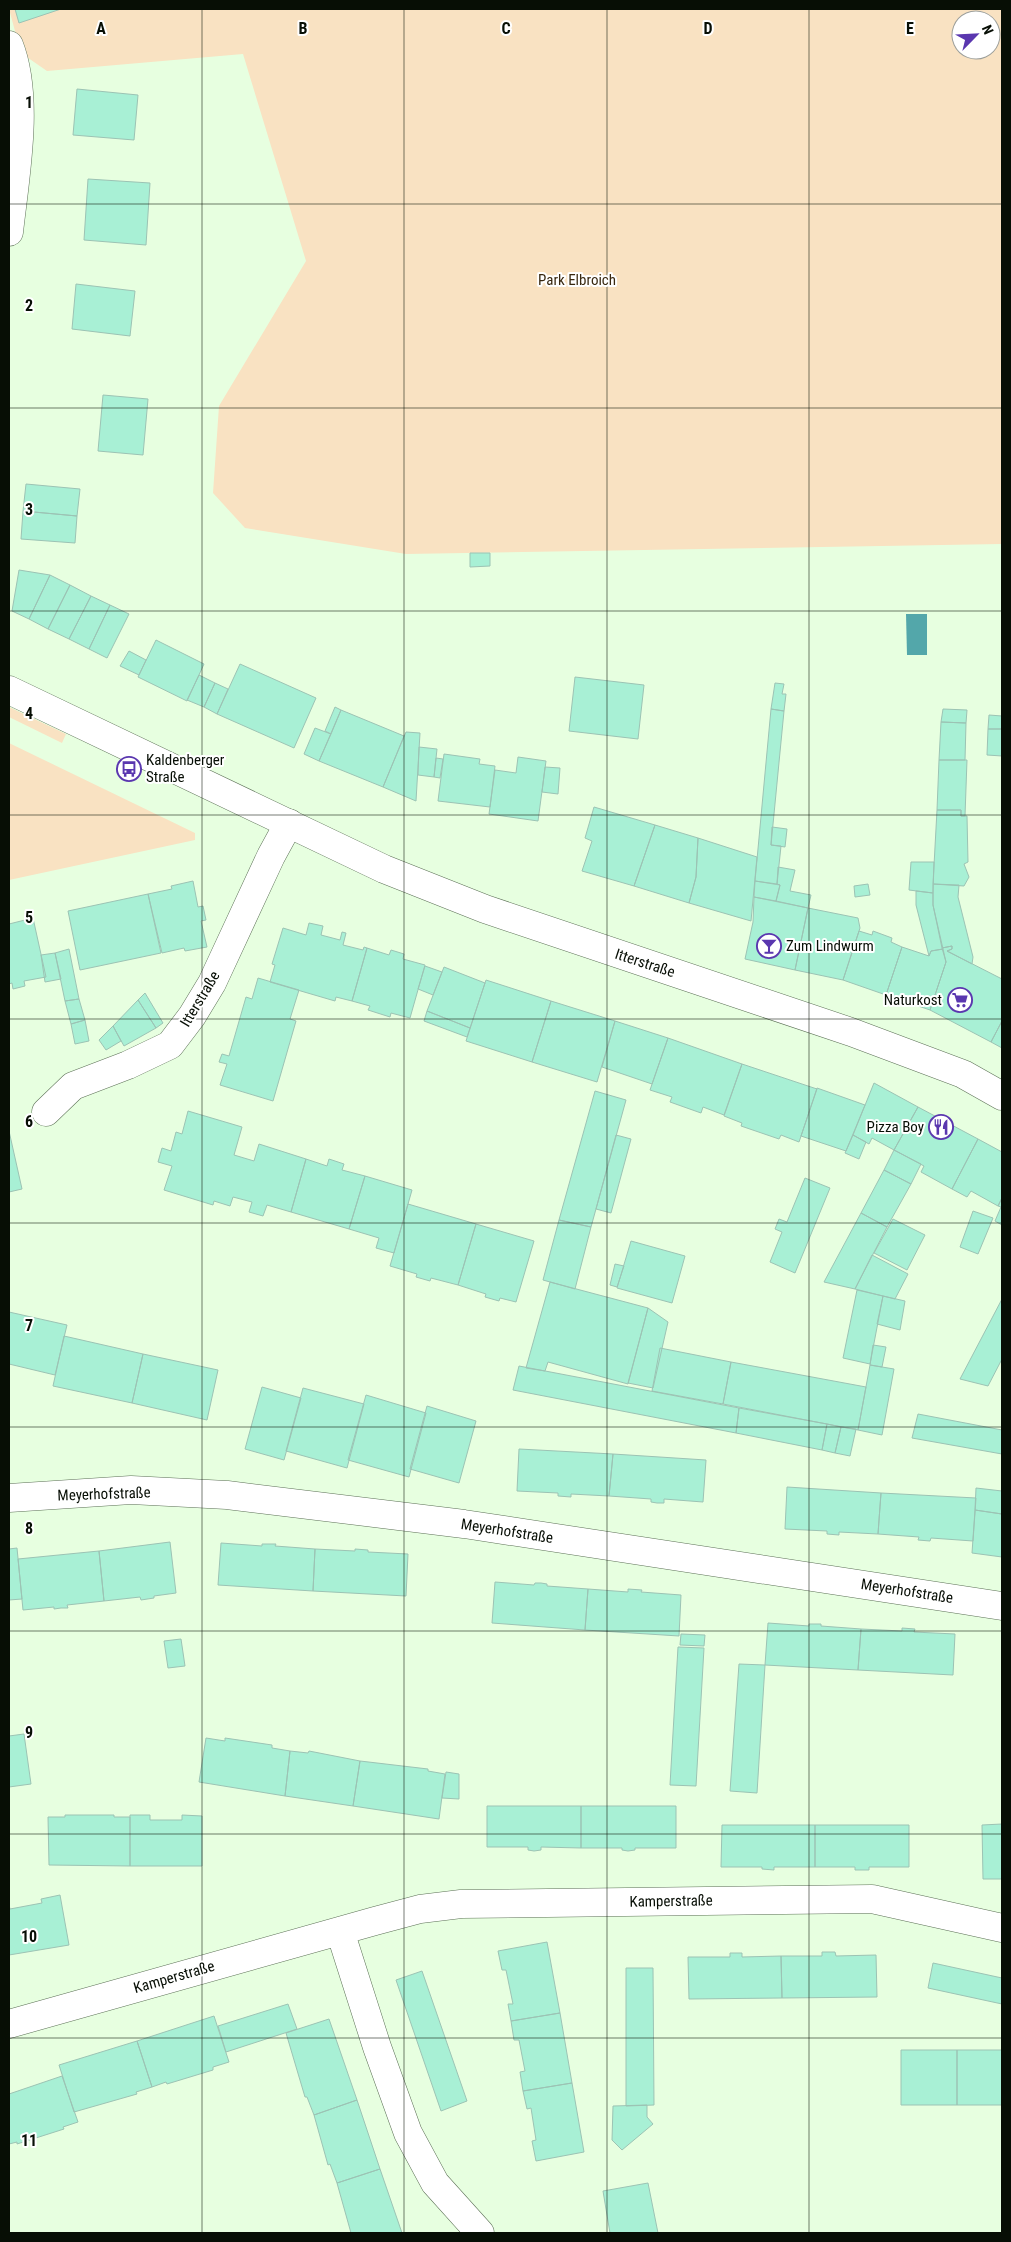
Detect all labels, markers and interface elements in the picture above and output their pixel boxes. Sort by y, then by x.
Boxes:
north arrow [951,10,1001,60]
text: A [96,19,106,38]
text: B [299,19,308,38]
text: C [501,19,511,38]
text: D [703,19,713,38]
text: E [906,19,914,38]
text: N [979,23,997,37]
text: 1 [25,93,33,112]
park label: Park Elbroich [538,271,616,289]
text: 2 [25,296,33,315]
text: 3 [25,500,33,519]
text: 4 [25,704,33,723]
place label: Kaldenberger Straße [146,751,225,786]
bus stop icon: Kaldenberger Straße [116,756,142,782]
text: 5 [25,908,33,927]
bar icon: Zum Lindwurm [756,933,782,959]
place label: Zum Lindwurm [786,937,874,955]
street label: Itterstraße [613,945,677,981]
street label: Itterstraße [176,968,224,1030]
supermarket icon: Naturkost [947,987,973,1013]
place label: Naturkost [884,991,942,1009]
text: 6 [25,1112,33,1131]
restaurant icon: Pizza Boy [928,1114,954,1140]
place label: Pizza Boy [867,1118,924,1136]
text: 7 [25,1316,33,1335]
street label: Meyerhofstraße [57,1483,151,1505]
street label: Meyerhofstraße [460,1515,554,1547]
text: 8 [25,1519,33,1538]
street label: Meyerhofstraße [860,1575,954,1607]
text: 9 [25,1723,33,1742]
street label: Kamperstraße [629,1891,713,1911]
text: 10 [21,1927,37,1946]
street label: Kamperstraße [131,1957,217,1997]
text: 11 [21,2131,37,2150]

